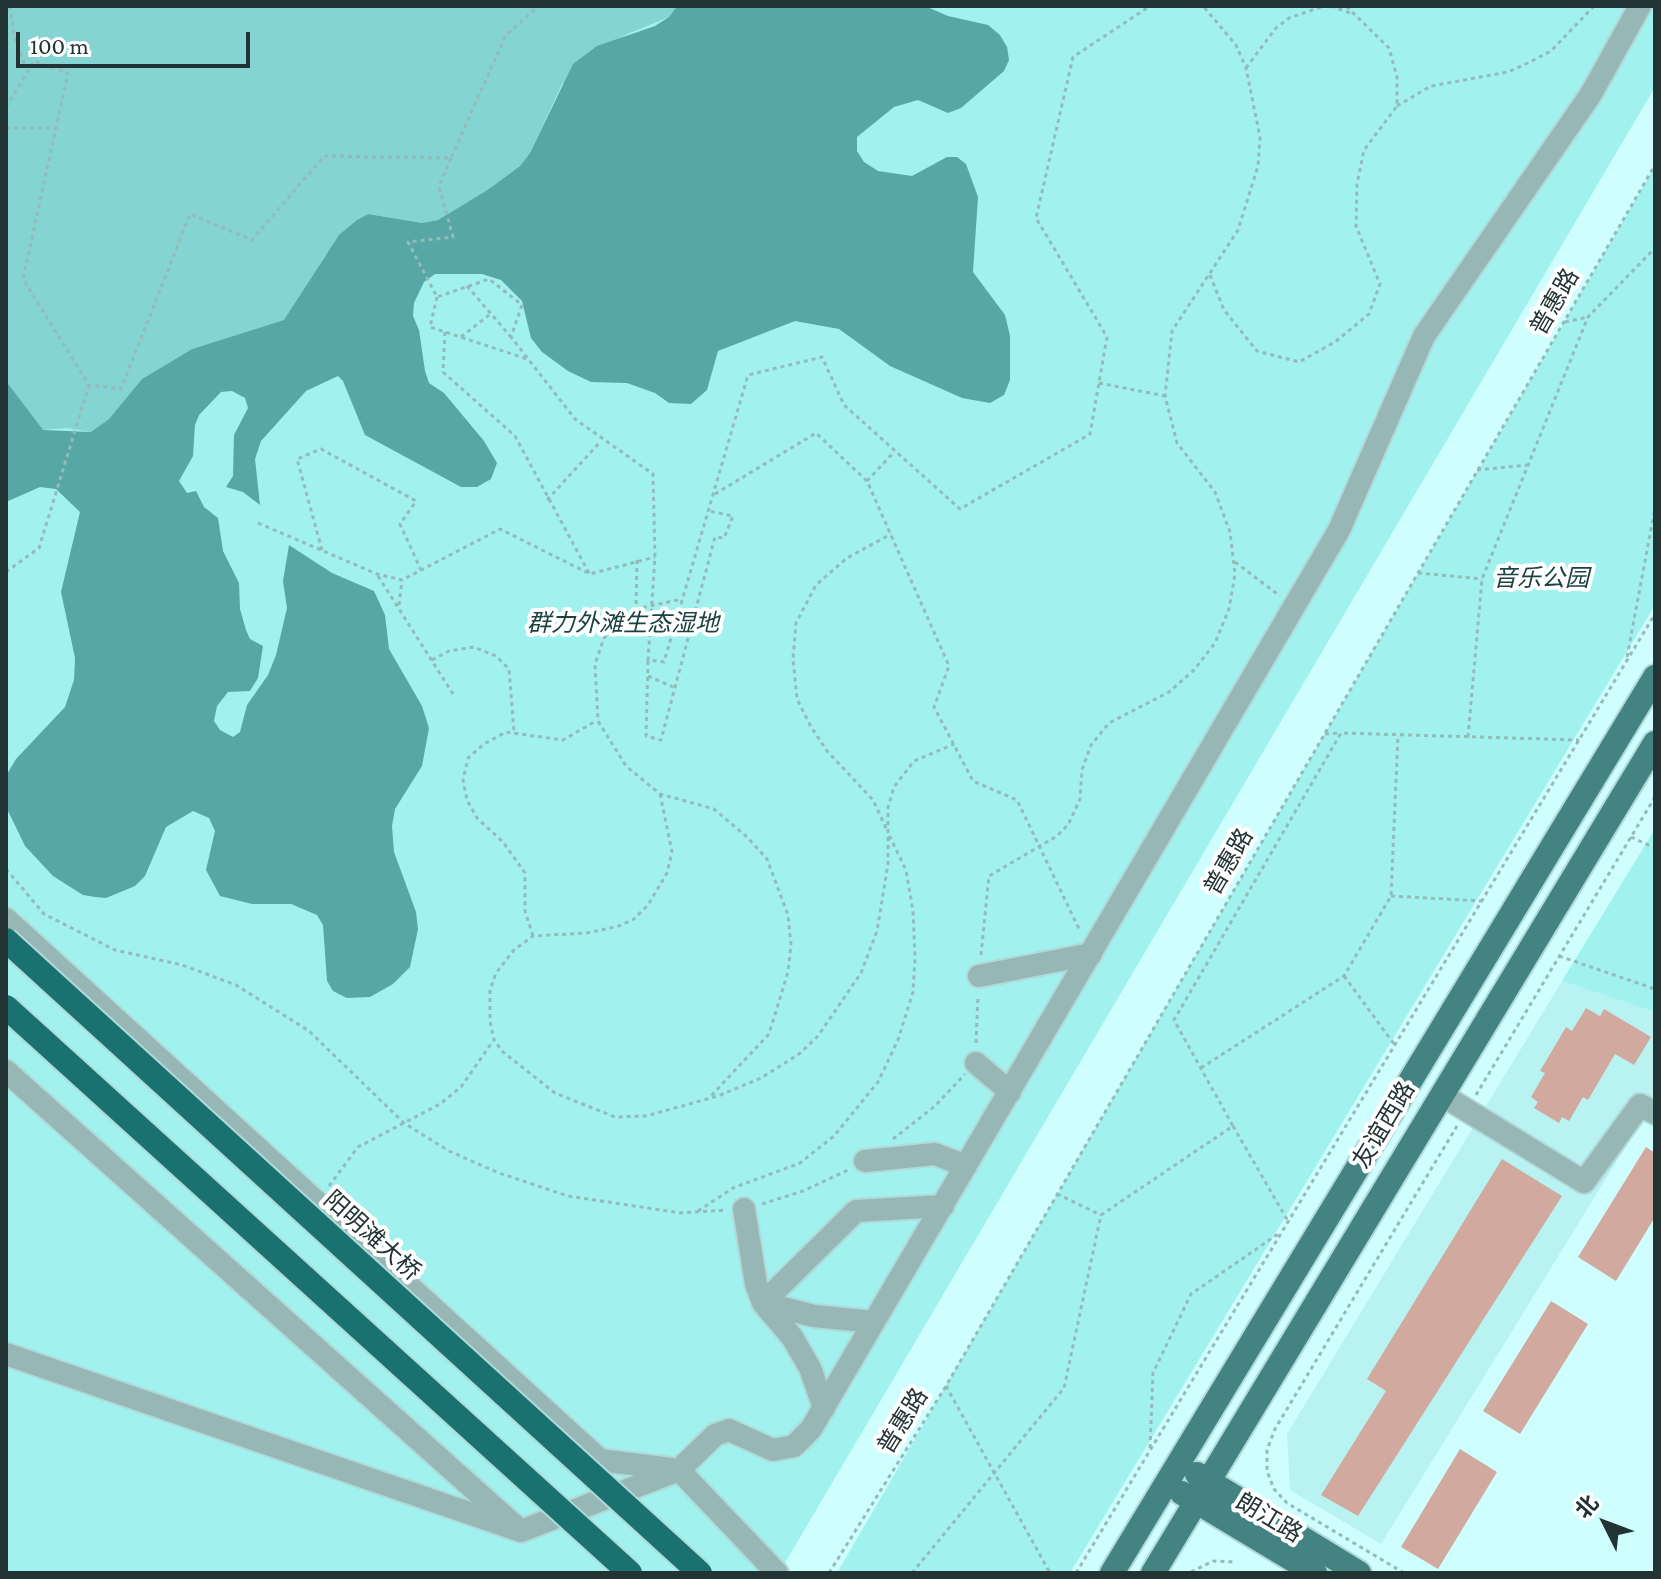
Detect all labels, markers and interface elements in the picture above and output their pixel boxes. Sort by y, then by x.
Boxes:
scale bar [20,16,254,66]
text: 100 m [30,32,89,59]
street label: 普惠路 [1525,264,1585,340]
park label: 音乐公园 [1493,565,1589,593]
park label: 群力外滩生态湿地 [527,610,719,638]
street label: 普惠路 [1199,824,1259,900]
street label: 友谊西路 [1347,1076,1421,1174]
street label: 阳明滩大桥 [318,1185,426,1287]
street label: 普惠路 [872,1383,934,1459]
north arrow [1565,1483,1645,1563]
street label: 朗江路 [1231,1487,1307,1549]
text: 北 [1570,1490,1603,1523]

